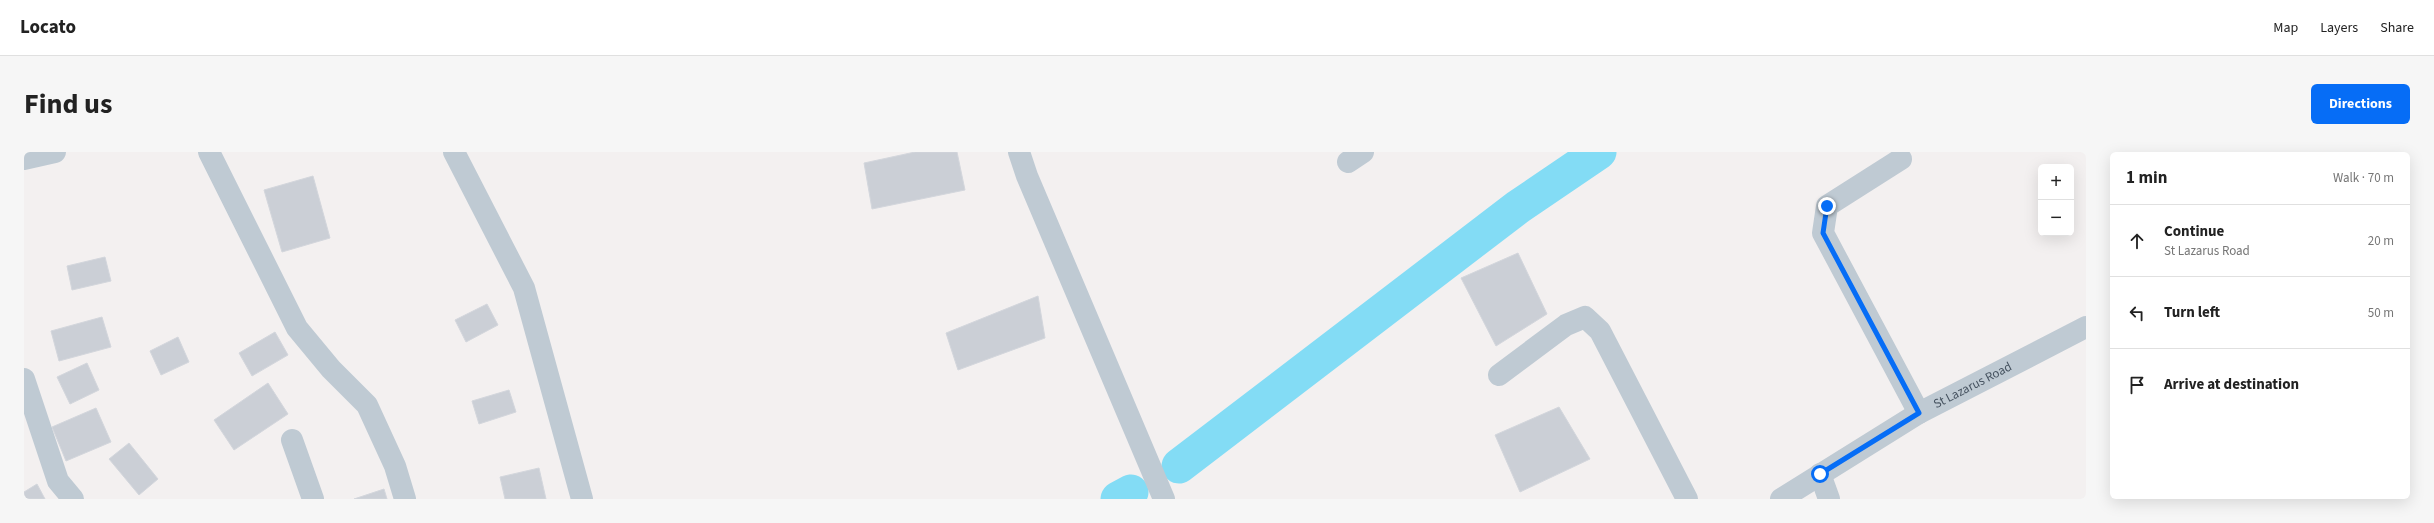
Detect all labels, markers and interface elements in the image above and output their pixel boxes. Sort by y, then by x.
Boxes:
text: Locato [20,14,76,41]
text: Map [2273,18,2298,38]
text: Layers [2320,18,2358,38]
text: Share [2380,18,2414,38]
text: Find us [24,84,112,124]
button: Directions [2311,84,2410,124]
map controls [2038,164,2074,236]
button: + [2038,164,2074,200]
text: 1 min [2126,166,2167,190]
text: Walk · 70 m [2333,169,2394,187]
route end [1818,197,1836,215]
button: − [2038,200,2074,236]
text: Continue [2164,221,2224,242]
icon: ahead [2126,230,2148,252]
text: 20 m [2368,232,2394,250]
text: St Lazarus Road [2164,242,2250,260]
icon: left [2126,302,2148,324]
text: Turn left [2164,302,2220,323]
text: 50 m [2368,304,2394,322]
street label: St Lazarus Road [1930,358,2015,413]
icon: arrive [2126,374,2148,396]
text: Arrive at destination [2164,374,2299,395]
route start [1811,465,1829,483]

